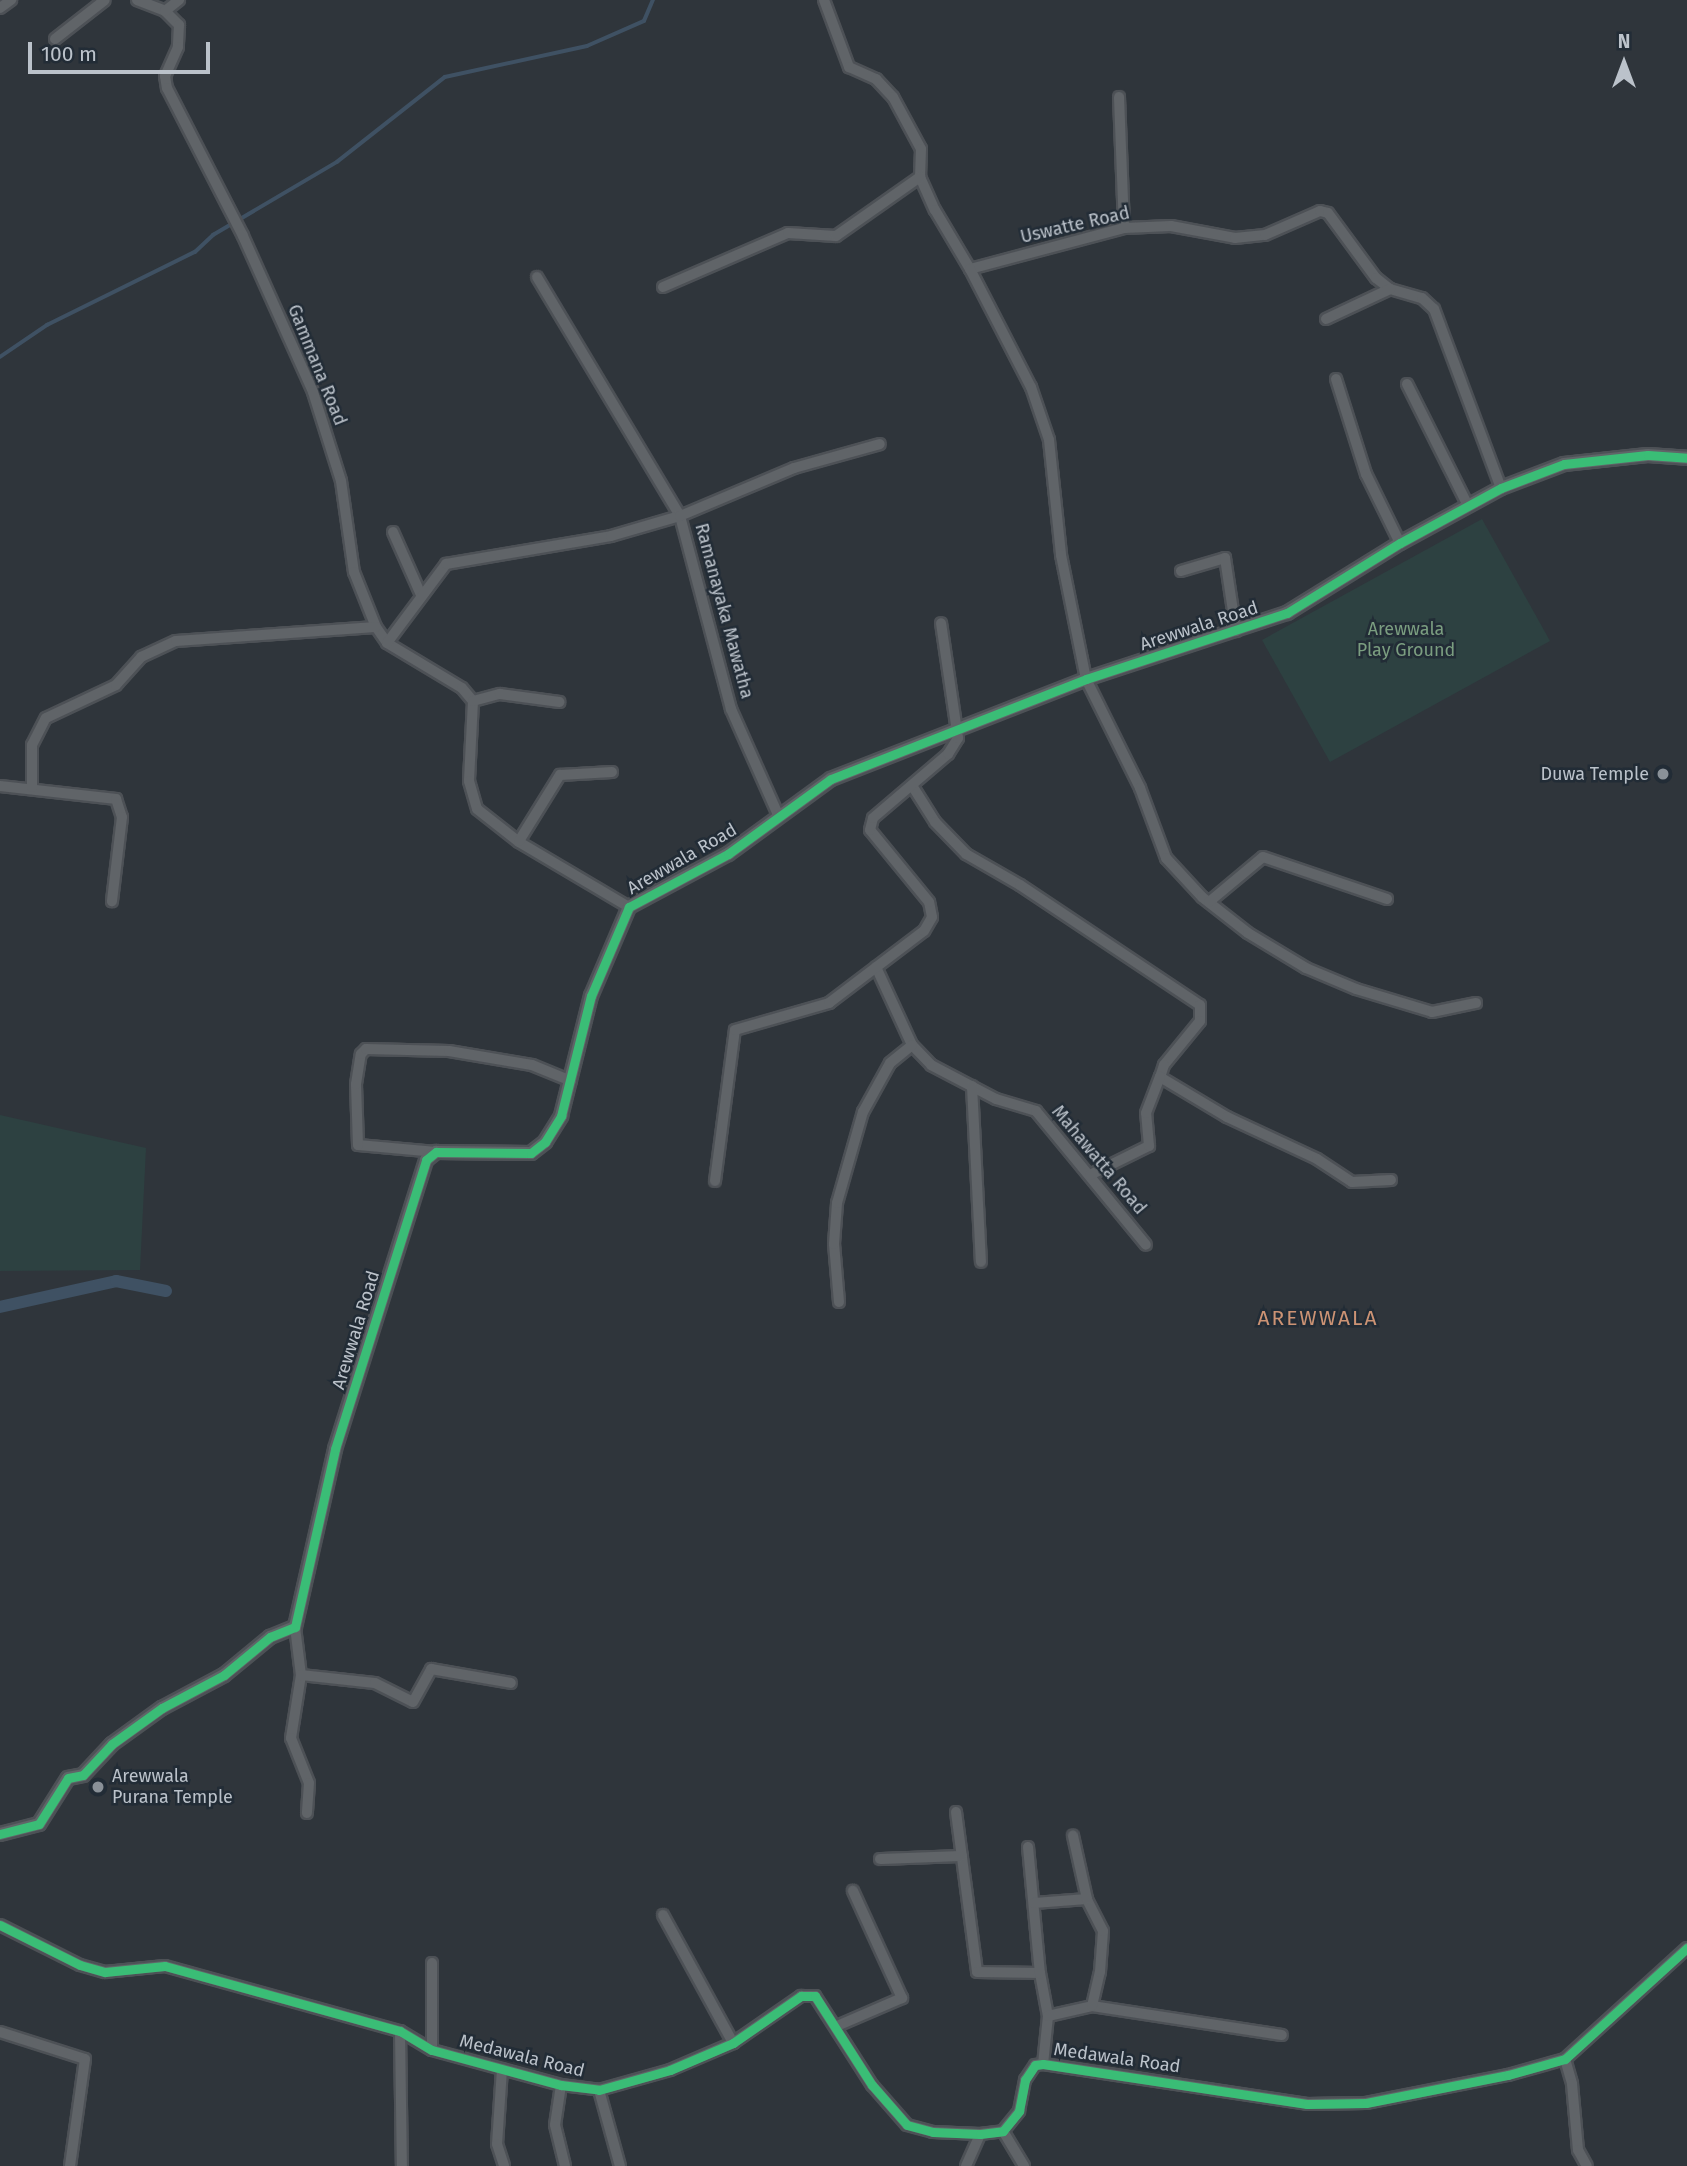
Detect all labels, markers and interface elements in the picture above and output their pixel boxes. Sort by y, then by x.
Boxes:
scale bar [32,28,214,72]
north arrow [1589,28,1659,98]
text: N [1618,30,1630,53]
text: 100 m [41,41,97,67]
street label: Uswatte Road [1018,202,1132,248]
street label: Gammana Road [283,301,351,429]
street label: Ramanayaka Mawatha [690,521,758,701]
street label: Arewwala Road [1137,597,1261,655]
park label: Arewwala Play Ground [1357,619,1455,662]
place label: Duwa Temple [1540,763,1649,785]
marker: Duwa Temple [1655,766,1671,782]
street label: Arewwala Road [623,819,741,899]
street label: Mahawatta Road [1047,1101,1151,1219]
street label: Arewwala Road [328,1268,384,1392]
district label: AREWWALA [1258,1305,1378,1331]
place label: Arewwala Purana Temple [112,1766,233,1809]
marker: Arewwala Purana Temple [90,1779,106,1795]
street label: Medawala Road [457,2030,587,2082]
street label: Medawala Road [1052,2038,1182,2078]

